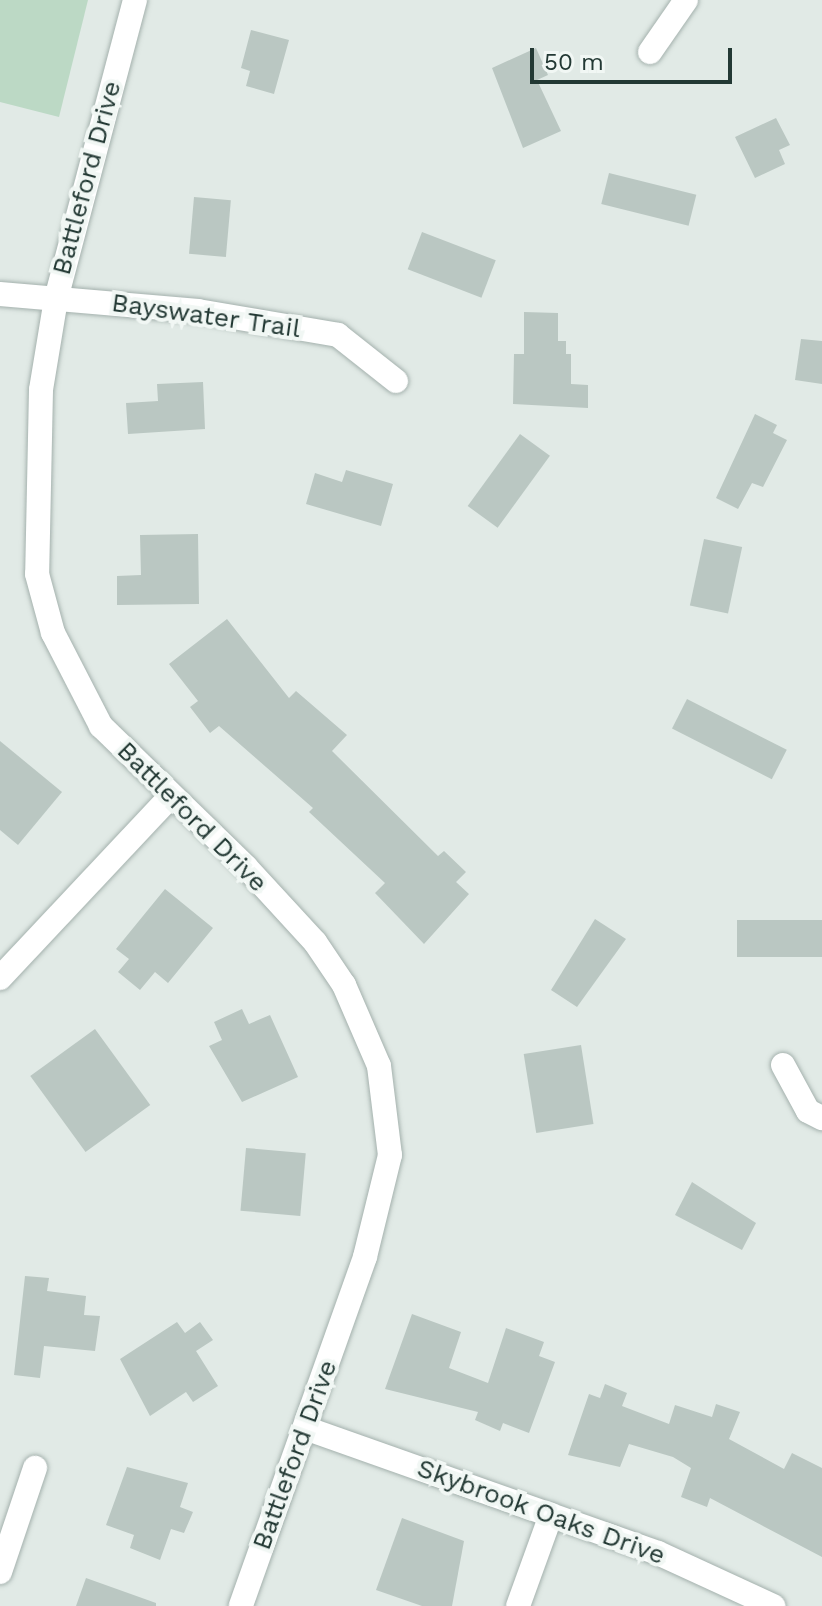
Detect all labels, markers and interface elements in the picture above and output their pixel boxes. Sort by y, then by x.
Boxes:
scale bar [534,32,736,82]
text: 50 m [544,48,604,76]
street label: Battleford Drive [46,78,128,278]
street label: Bayswater Trail [109,287,303,345]
street label: Battleford Drive [110,735,274,899]
street label: Battleford Drive [246,1356,344,1554]
street label: Skybrook Oaks Drive [413,1453,669,1571]

